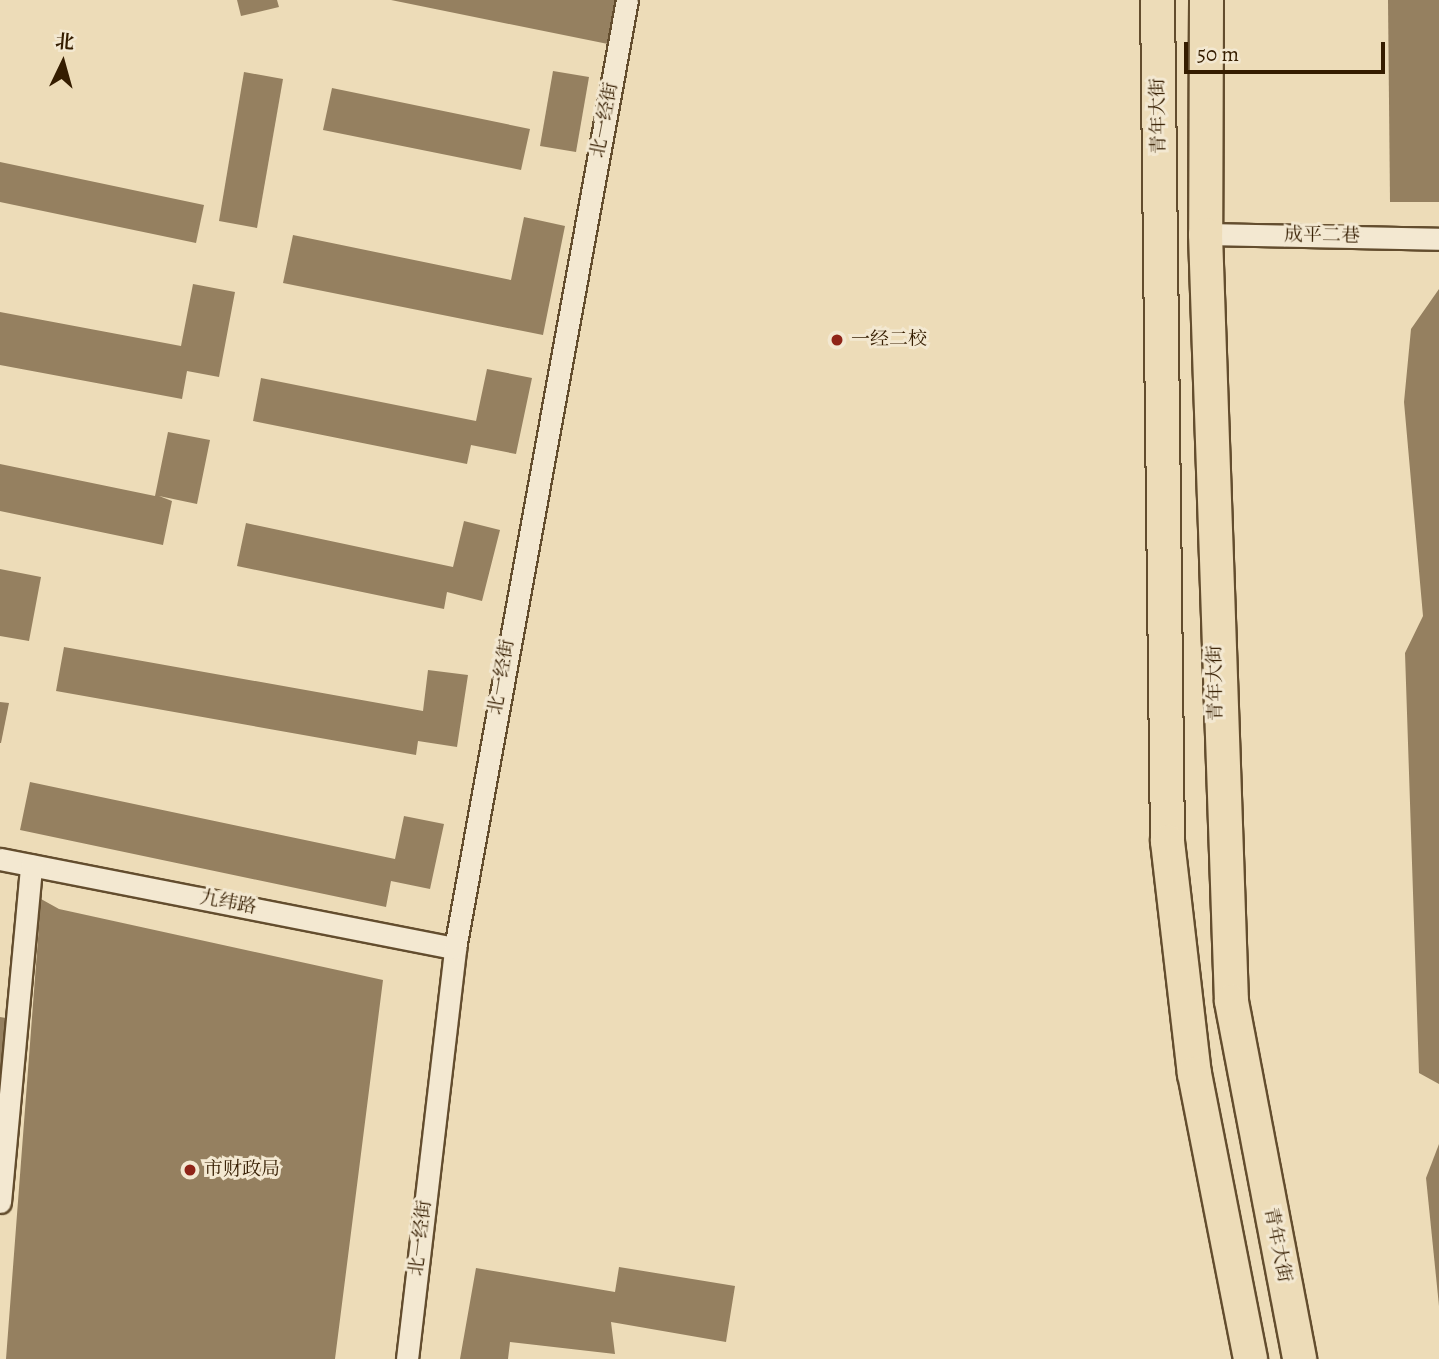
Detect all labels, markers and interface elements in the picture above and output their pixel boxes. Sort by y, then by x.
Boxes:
north arrow [28,28,98,98]
text: 北 [54,28,75,56]
scale bar [1187,28,1388,72]
text: 50 m [1197,40,1239,68]
street label: 青年大街 [1147,78,1171,154]
street label: 北一经街 [587,81,623,159]
street label: 成平二巷 [1284,224,1360,248]
place label: 一经二校 [851,329,927,351]
marker: 一经二校 [829,332,845,348]
street label: 北一经街 [484,638,520,716]
street label: 青年大街 [1204,645,1228,721]
street label: 九纬路 [198,886,258,920]
place label: 市财政局 [204,1159,280,1181]
marker: 市财政局 [182,1162,198,1178]
street label: 北一经街 [405,1199,437,1277]
street label: 青年大街 [1259,1206,1295,1284]

